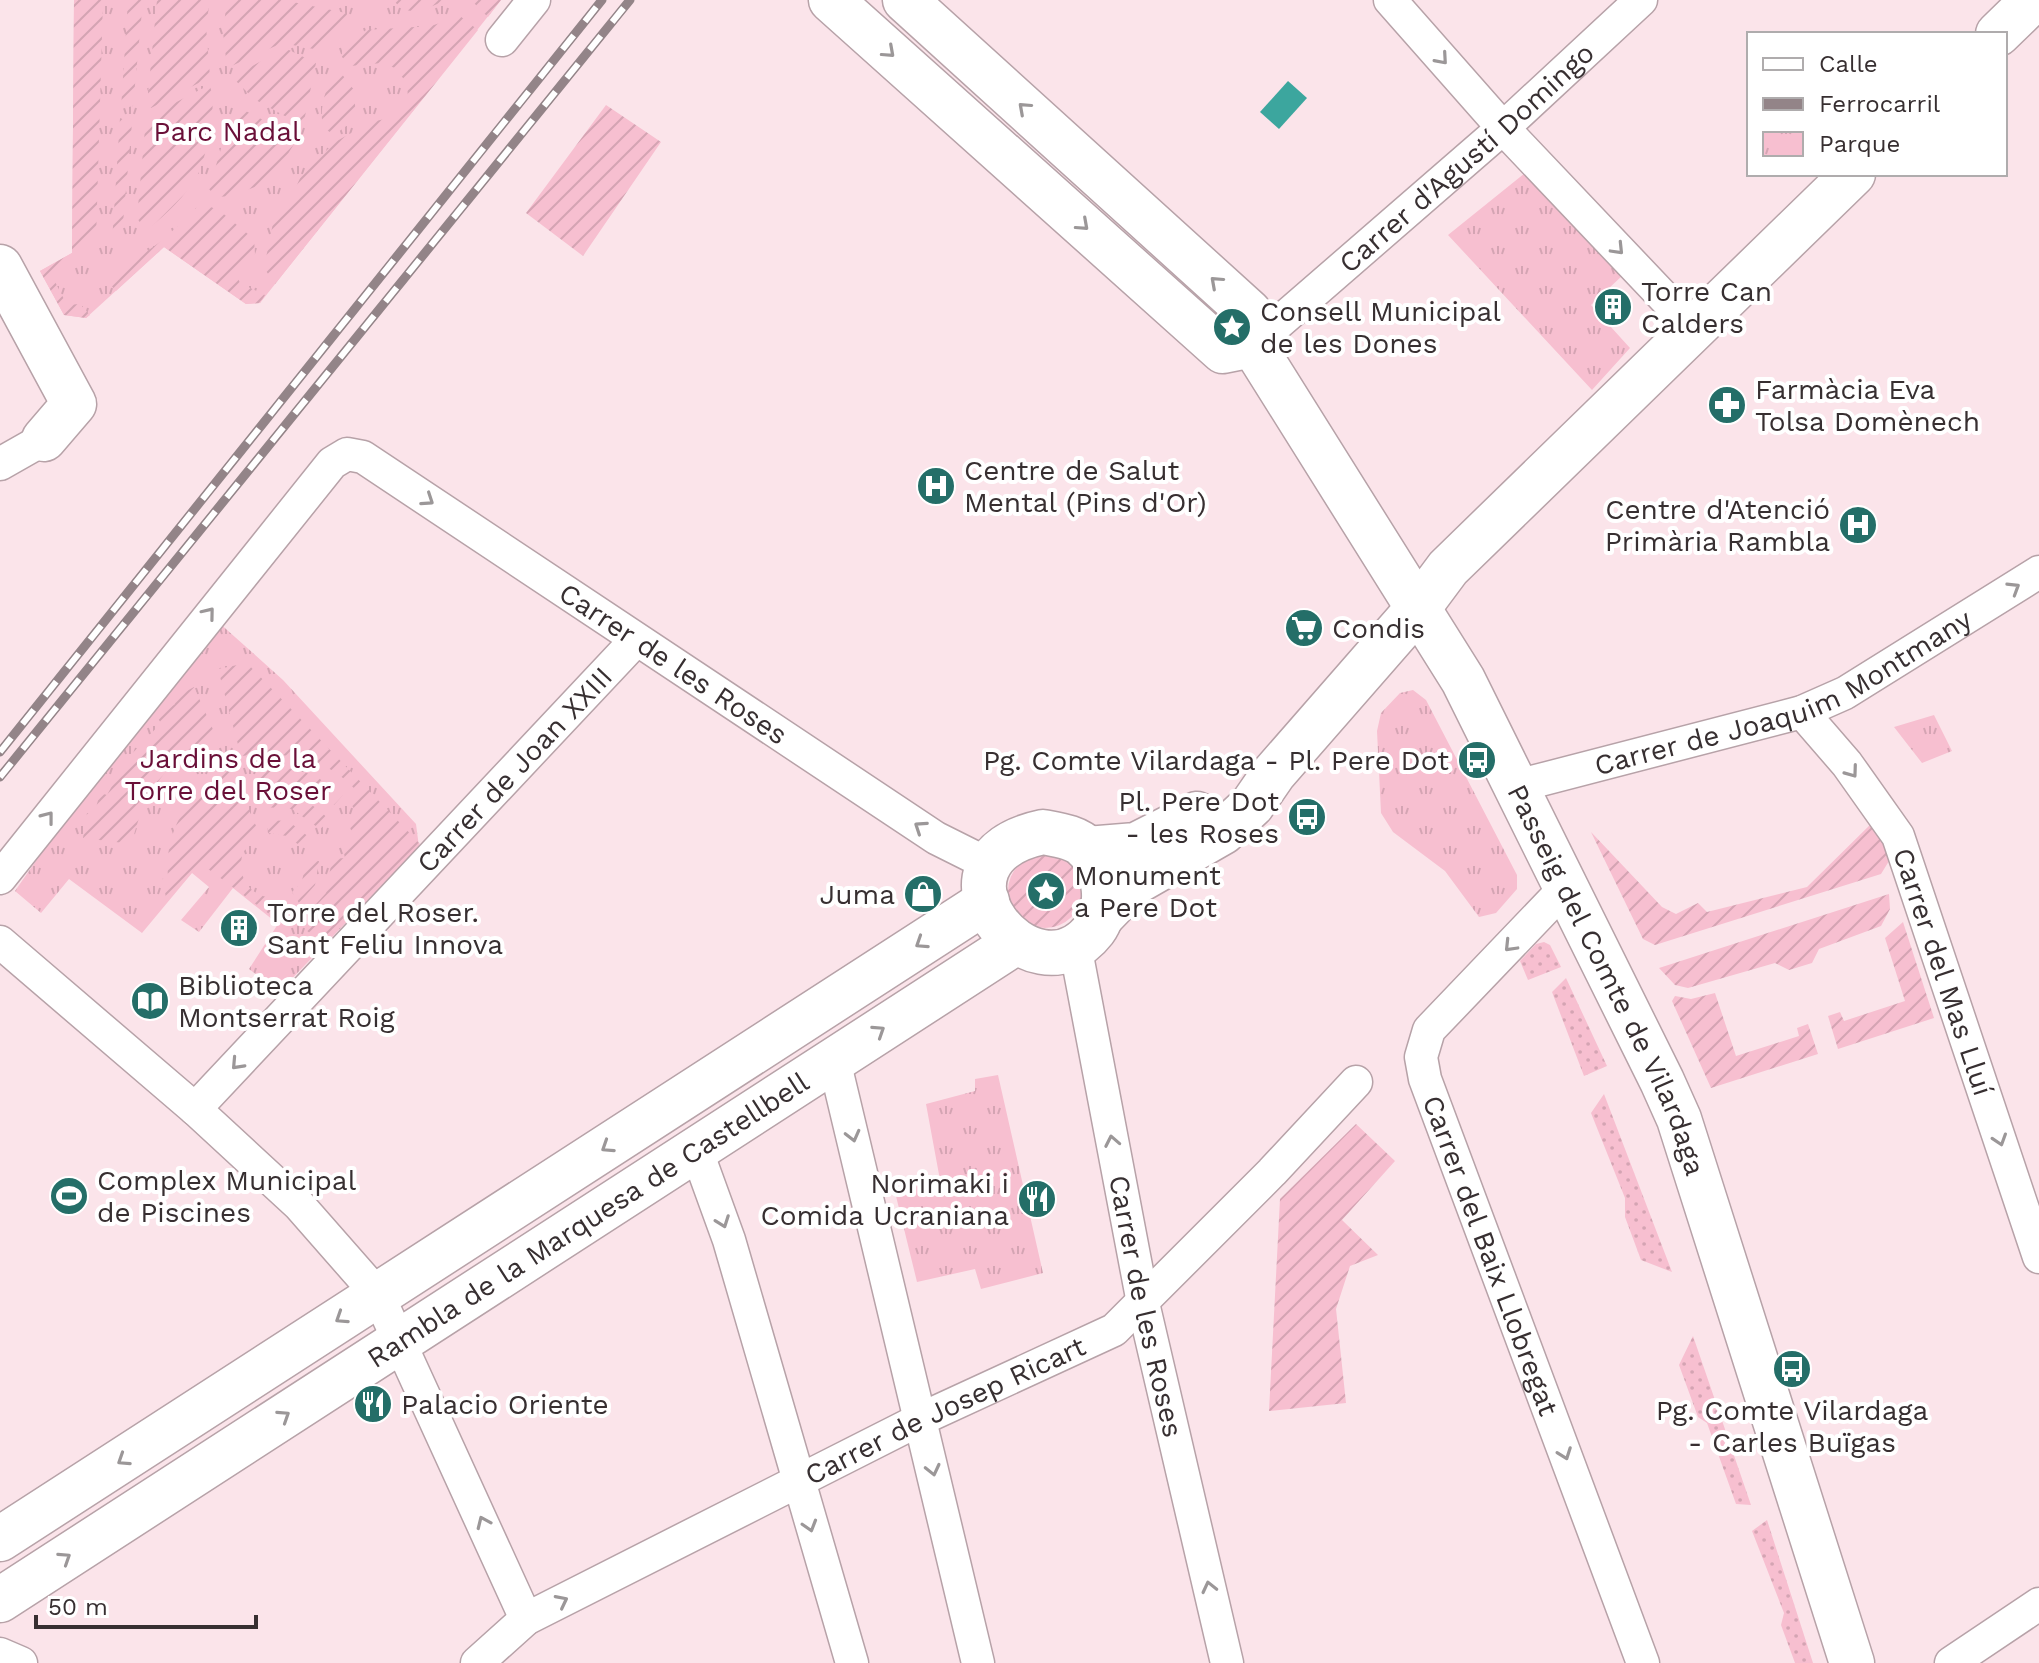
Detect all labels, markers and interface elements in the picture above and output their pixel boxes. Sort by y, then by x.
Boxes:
legend [1747,32,2007,176]
street label: Carrer d'Agustí Domingo [1332,36,1601,279]
one-way arrow [880,43,894,57]
one-way arrow [1432,49,1446,64]
text: Calle [1819,50,1878,78]
text: Ferrocarril [1819,90,1941,118]
one-way arrow [1018,103,1033,117]
park label: Parc Nadal [153,115,301,148]
text: Parque [1819,130,1900,158]
one-way arrow [1073,216,1088,230]
one-way arrow [1609,240,1623,255]
place label: Torre Can Calders [1641,275,1772,340]
one-way arrow [1211,278,1226,292]
building icon: Torre Can Calders [1592,286,1634,328]
place label: Consell Municipal de les Dones [1260,295,1501,360]
place icon: Consell Municipal de les Dones [1211,306,1253,348]
place label: Farmàcia Eva Tolsa Domènech [1755,373,1980,438]
pharmacy icon: Farmàcia Eva Tolsa Domènech [1706,384,1748,426]
place label: Centre de Salut Mental (Pins d'Or) [964,454,1206,519]
hospital icon: Centre de Salut Mental (Pins d'Or) [915,465,957,507]
one-way arrow [419,490,434,505]
place label: Centre d'Atenció Primària Rambla [1605,493,1830,558]
hospital icon: Centre d'Atenció Primària Rambla [1837,504,1879,546]
street label: Carrer de les Roses [553,576,794,751]
one-way arrow [2005,582,2020,597]
street label: Carrer de Joaquim Montmany [1591,602,1978,782]
supermarket icon: Condis [1283,607,1325,649]
one-way arrow [199,608,214,622]
place label: Condis [1332,612,1425,645]
street label: Carrer de Joan XXIII [410,660,619,879]
bus stop icon: Pg. Comte Vilardaga - Pl. Pere Dot [1456,739,1498,781]
park label: Jardins de la Torre del Roser [125,742,331,807]
place label: Pg. Comte Vilardaga - Pl. Pere Dot [983,744,1449,777]
one-way arrow [1843,763,1857,777]
street label: Passeig del Comte de Vilardaga [1501,779,1712,1180]
place label: Pl. Pere Dot - les Roses [1118,785,1279,850]
bus stop icon: Pl. Pere Dot - les Roses [1286,796,1328,838]
one-way arrow [39,811,53,826]
one-way arrow [914,821,928,836]
street label: Carrer del Mas Lluí [1887,844,2000,1100]
place label: Monument a Pere Dot [1074,859,1221,924]
place icon: Monument a Pere Dot [1025,870,1067,912]
shop icon: Juma [902,873,944,915]
place label: Juma [820,878,895,911]
place label: Torre del Roser. Sant Feliu Innova [267,896,503,961]
building icon: Torre del Roser. Sant Feliu Innova [218,907,260,949]
one-way arrow [915,934,930,949]
one-way arrow [1505,937,1520,951]
place label: Biblioteca Montserrat Roig [178,969,395,1034]
library icon: Biblioteca Montserrat Roig [129,980,171,1022]
one-way arrow [871,1025,885,1040]
one-way arrow [232,1055,247,1069]
street label: Rambla de la Marquesa de Castellbell [361,1065,815,1374]
street label: Carrer del Baix Llobregat [1416,1091,1566,1420]
one-way arrow [843,1128,860,1142]
one-way arrow [1991,1133,2007,1147]
one-way arrow [1105,1135,1122,1148]
one-way arrow [601,1137,615,1152]
place label: Complex Municipal de Piscines [97,1164,357,1229]
place label: Norimaki i Comida Ucraniana [761,1167,1009,1232]
street label: Carrer de les Roses [1103,1172,1190,1440]
sports icon: Complex Municipal de Piscines [48,1175,90,1217]
restaurant icon: Norimaki i Comida Ucraniana [1016,1178,1058,1220]
one-way arrow [713,1215,730,1229]
one-way arrow [335,1309,350,1324]
street label: Carrer de Josep Ricart [799,1329,1091,1492]
bus stop icon: Pg. Comte Vilardaga - Carles Buïgas [1771,1348,1813,1390]
restaurant icon: Palacio Oriente [352,1383,394,1425]
place label: Palacio Oriente [401,1388,609,1421]
place label: Pg. Comte Vilardaga - Carles Buïgas [1656,1394,1928,1459]
one-way arrow [275,1411,289,1426]
one-way arrow [1555,1446,1572,1460]
one-way arrow [117,1450,132,1465]
one-way arrow [924,1463,941,1477]
one-way arrow [476,1516,492,1530]
one-way arrow [801,1519,817,1533]
one-way arrow [57,1552,71,1567]
scale bar [36,1579,256,1629]
one-way arrow [1201,1581,1218,1594]
text: 50 m [48,1593,108,1621]
one-way arrow [554,1595,569,1610]

